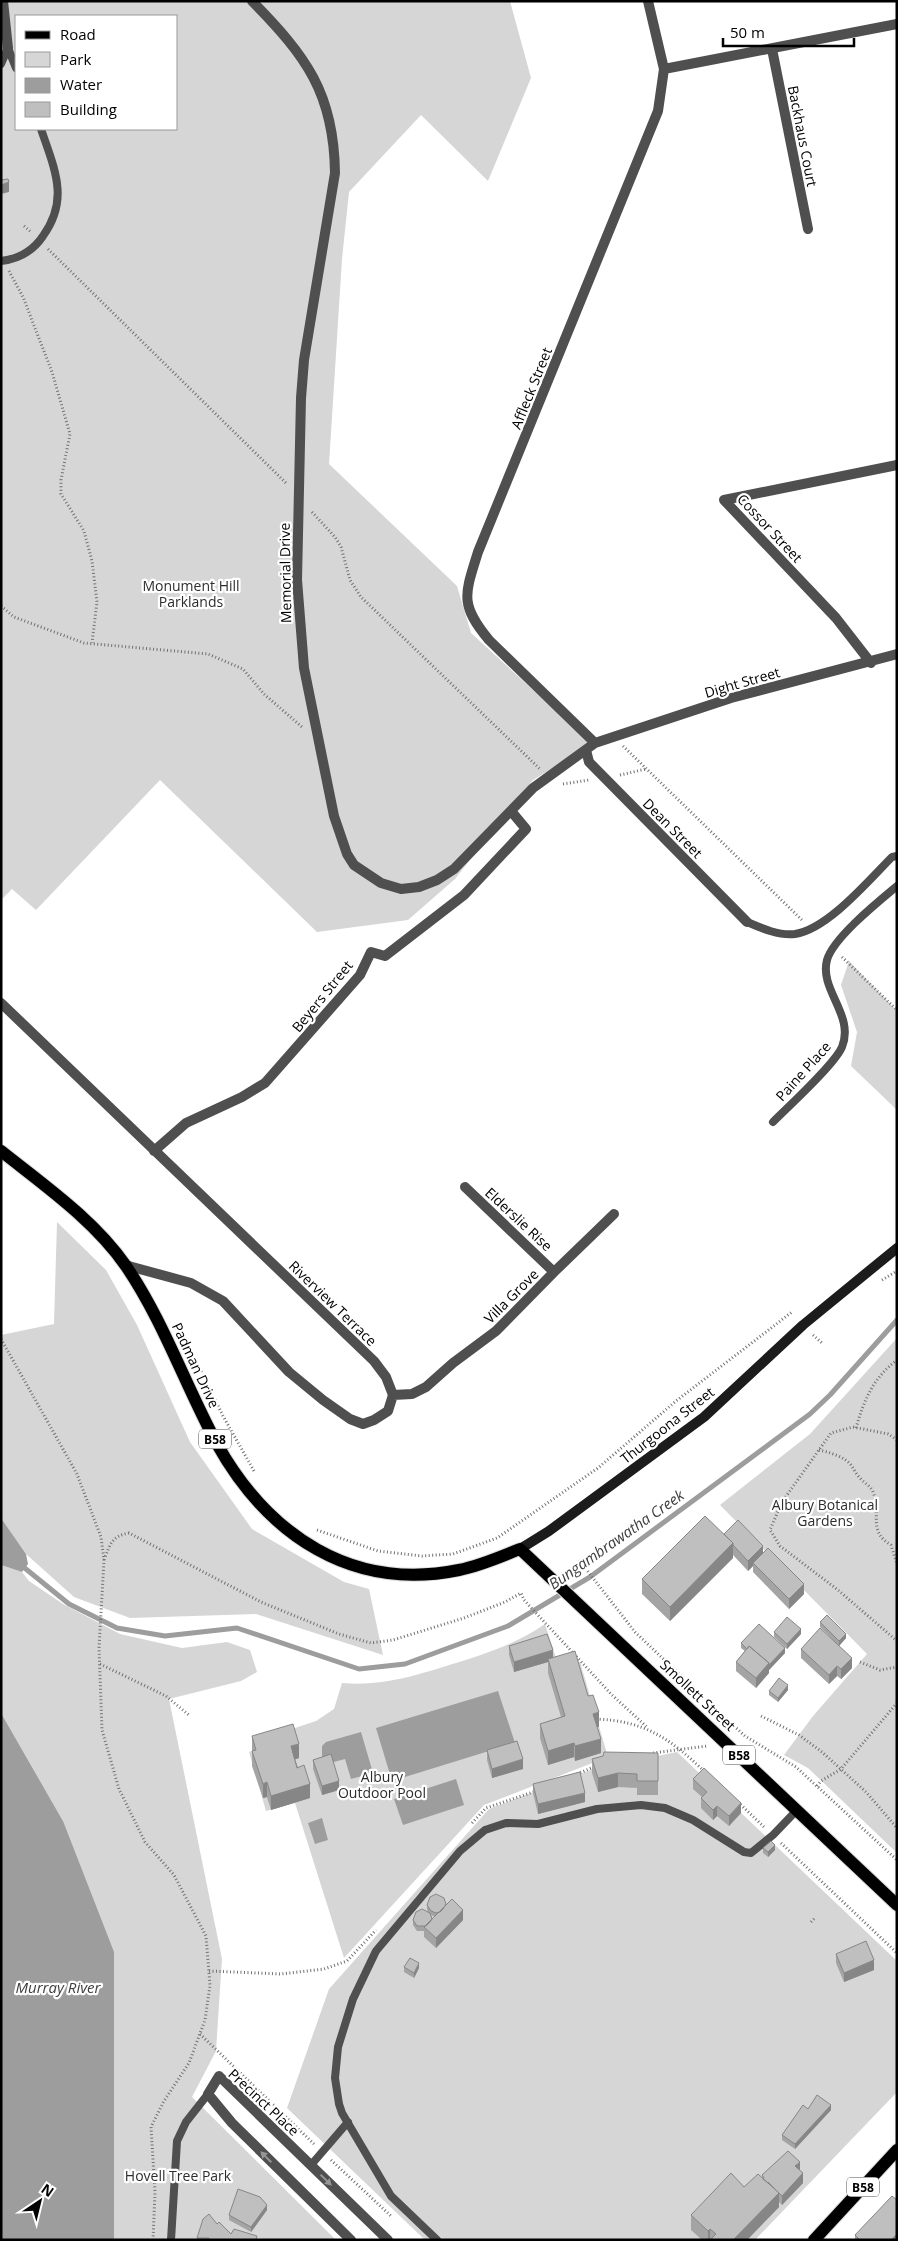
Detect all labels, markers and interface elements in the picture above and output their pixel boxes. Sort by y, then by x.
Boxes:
legend [15,15,178,130]
scale bar [723,15,854,47]
text: 50 m [730,22,765,42]
text: Road [60,24,96,44]
text: Park [60,49,91,69]
text: Water [60,74,102,94]
street label: Backhaus Court [784,84,822,188]
text: Building [60,99,117,119]
street label: Affleck Street [506,344,556,432]
street label: Cossor Street [733,490,807,566]
street label: Memorial Drive [275,523,295,623]
park label: Monument Hill Parklands [142,576,240,611]
street label: Dight Street [702,662,782,702]
street label: Dean Street [639,794,707,862]
street label: Beyers Street [287,956,357,1036]
street label: Paine Place [771,1037,835,1105]
street label: Elderslie Rise [481,1183,557,1255]
street label: Riverview Terrace [285,1256,381,1350]
street label: Villa Grove [480,1265,542,1327]
street label: Padman Drive [168,1319,224,1411]
street label: Thurgoona Street [616,1382,718,1468]
road number: B58 [199,1430,231,1448]
water label: Bungambrawatha Creek [544,1484,688,1593]
park label: Albury Botanical Gardens [772,1495,878,1530]
street label: Smollett Street [656,1655,740,1735]
road number: B58 [723,1746,755,1764]
park label: Albury Outdoor Pool [338,1767,426,1802]
water label: Murray River [16,1977,102,1997]
street label: Precinct Place [224,2064,304,2140]
one-way arrow [260,2151,272,2163]
park label: Hovell Tree Park [125,2166,232,2185]
one-way arrow [320,2174,332,2186]
north arrow [15,2176,65,2226]
road number: B58 [847,2178,879,2196]
text: N [38,2179,58,2201]

